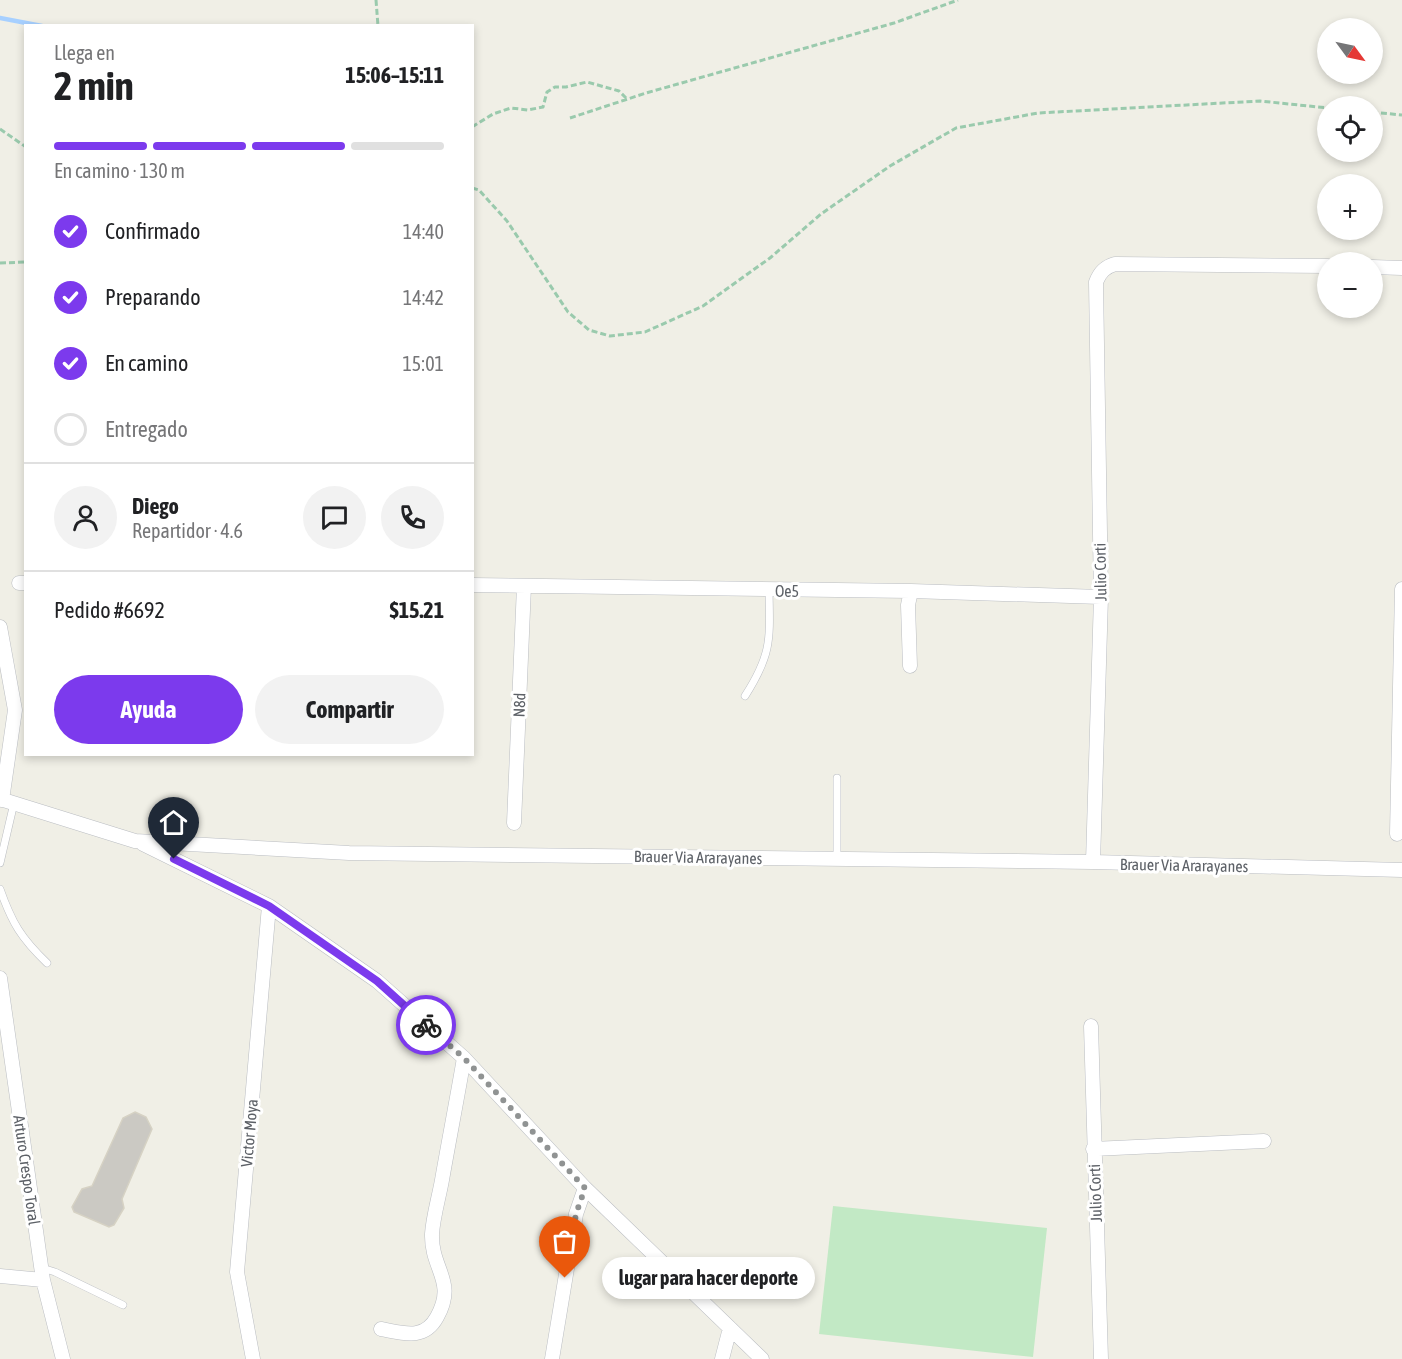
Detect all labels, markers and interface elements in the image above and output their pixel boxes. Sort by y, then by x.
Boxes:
north arrow [1317,18,1383,84]
map controls [1317,18,1383,318]
text: Llega en [54,41,115,64]
text: 15:06–15:11 [345,62,444,88]
text: 2 min [54,64,134,108]
button: locate [1317,96,1383,162]
text: En camino · 130 m [54,159,185,182]
button: + [1317,174,1383,240]
icon: check [54,215,87,248]
text: Confirmado [105,218,200,244]
text: 14:40 [403,220,444,243]
button: − [1317,252,1383,318]
icon: check [54,281,87,314]
text: Preparando [105,284,201,310]
text: 14:42 [403,286,444,309]
icon: check [54,347,87,380]
text: En camino [105,350,188,376]
text: 15:01 [402,352,444,375]
text: Entregado [105,416,188,442]
button: person [54,486,117,549]
button: chat [303,486,366,549]
button: phone [381,486,444,549]
text: Diego [132,493,179,519]
text: Repartidor · 4.6 [132,519,243,542]
street label: Julio Corti [1090,543,1110,601]
street label: Oe5 [775,582,799,600]
text: Pedido #6692 [54,597,165,623]
text: $15.21 [389,597,444,623]
button: Ayuda [54,675,243,744]
button: Compartir [255,675,444,744]
street label: N8d [510,692,528,718]
pin [148,797,199,859]
icon: home [157,806,190,839]
street label: Brauer Via Ararayanes [634,847,763,868]
street label: Brauer Via Ararayanes [1120,855,1249,876]
courier [396,995,456,1055]
icon: bike [410,1009,443,1042]
street label: Victor Moya [237,1098,262,1168]
street label: Arturo Crespo Toral [9,1114,44,1227]
street label: Julio Corti [1085,1164,1105,1222]
pin [539,1216,590,1278]
icon: bag [548,1225,581,1258]
callout: lugar para hacer deporte [601,1257,814,1299]
text: lugar para hacer deporte [619,1266,798,1289]

